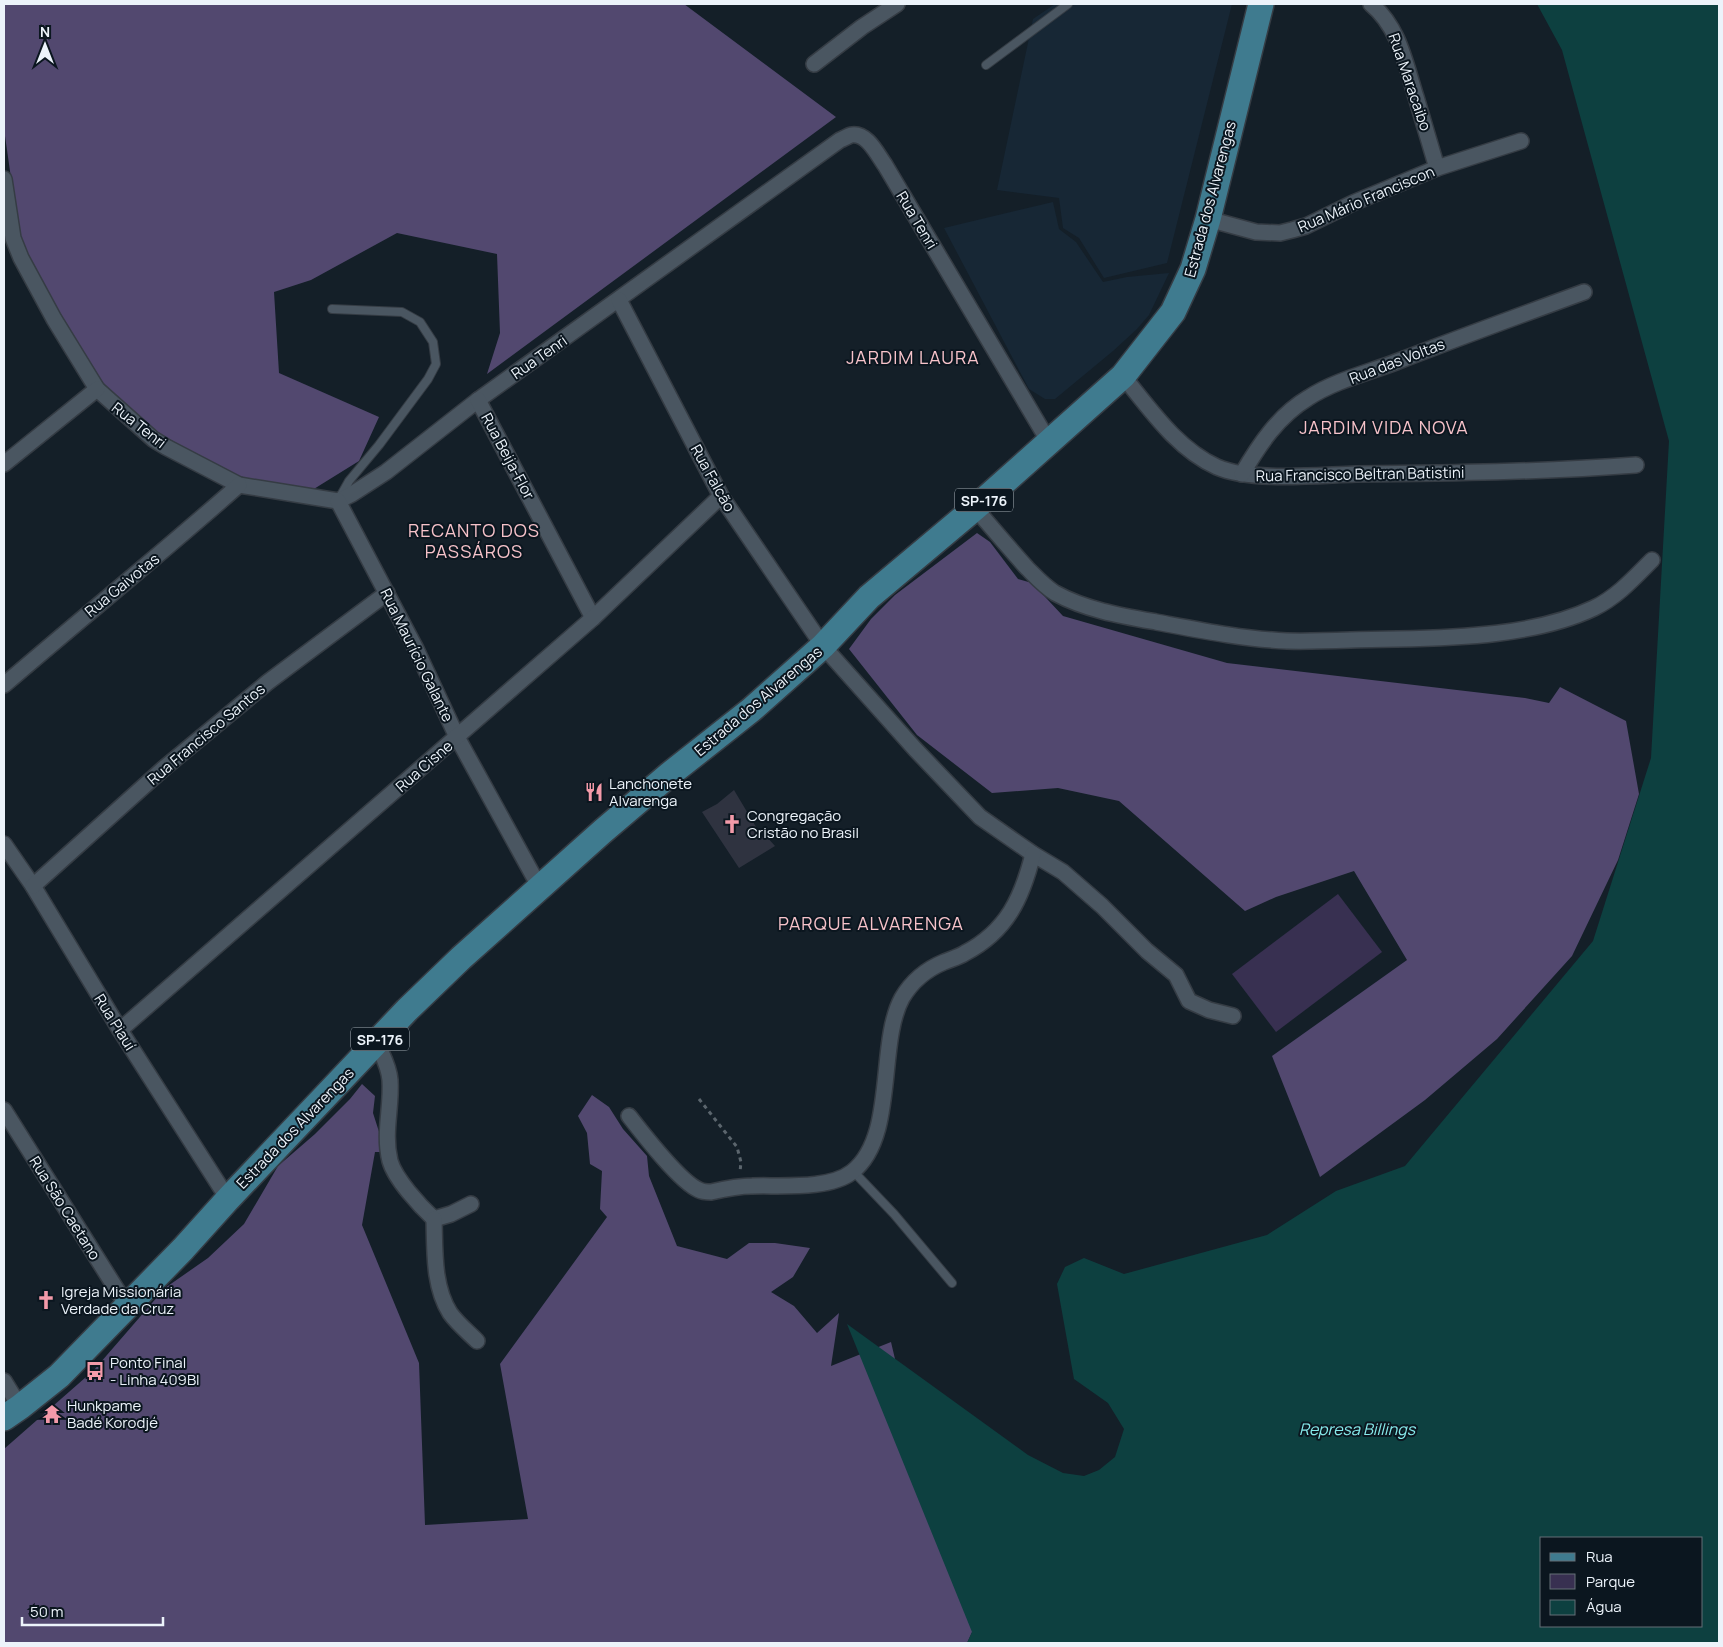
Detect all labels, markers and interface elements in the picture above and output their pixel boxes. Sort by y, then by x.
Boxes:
north arrow [20,20,70,70]
text: N [40,22,50,41]
street label: Rua Maracaibo [1383,30,1437,134]
street label: Estrada dos Alvarengas [1179,118,1241,279]
street label: Rua Mário Franciscon [1294,161,1438,237]
street label: Rua Tenri [892,187,942,253]
street label: Rua Tenri [507,330,571,384]
street label: Rua das Voltas [1346,333,1448,389]
district label: JARDIM LAURA [846,345,980,369]
street label: Rua Tenri [107,397,171,453]
street label: Rua Beija-Flor [476,409,540,503]
district label: JARDIM VIDA NOVA [1299,415,1469,439]
street label: Rua Falcão [686,440,740,516]
street label: Rua Francisco Beltran Batistini [1256,462,1464,486]
road number: SP-176 [955,488,1013,512]
district label: RECANTO DOS PASSÁROS [408,518,540,563]
street label: Rua Gaivotas [80,548,164,622]
street label: Rua Maurício Galante [376,585,459,725]
street label: Estrada dos Alvarengas [690,641,826,761]
street label: Rua Francisco Santos [143,678,269,790]
street label: Rua Cisne [391,735,457,797]
place label: Lanchonete Alvarenga [609,773,692,811]
restaurant icon: Lanchonete Alvarenga [583,781,605,803]
place label: Congregação Cristão no Brasil [747,805,859,843]
church icon: Congregação Cristão no Brasil [721,813,743,835]
district label: PARQUE ALVARENGA [778,911,964,935]
street label: Rua Piauí [89,990,141,1055]
road number: SP-176 [351,1028,409,1050]
street label: Estrada dos Alvarengas [232,1063,359,1193]
street label: Rua São Caetano [25,1152,106,1264]
place label: Igreja Missionária Verdade da Cruz [61,1281,181,1319]
church icon: Igreja Missionária Verdade da Cruz [35,1289,57,1311]
place label: Ponto Final - Linha 409BI [110,1352,200,1390]
bus stop icon: Ponto Final - Linha 409BI [84,1360,106,1382]
place label: Hunkpame Badé Korodjé [67,1395,158,1433]
temple icon: Hunkpame Badé Korodjé [41,1403,63,1425]
water label: Represa Billings [1299,1418,1417,1440]
legend [1540,1537,1703,1627]
text: Rua [1586,1546,1613,1567]
text: Parque [1586,1571,1635,1592]
scale bar [22,1594,164,1626]
text: Água [1586,1596,1622,1617]
text: 50 m [30,1601,64,1622]

